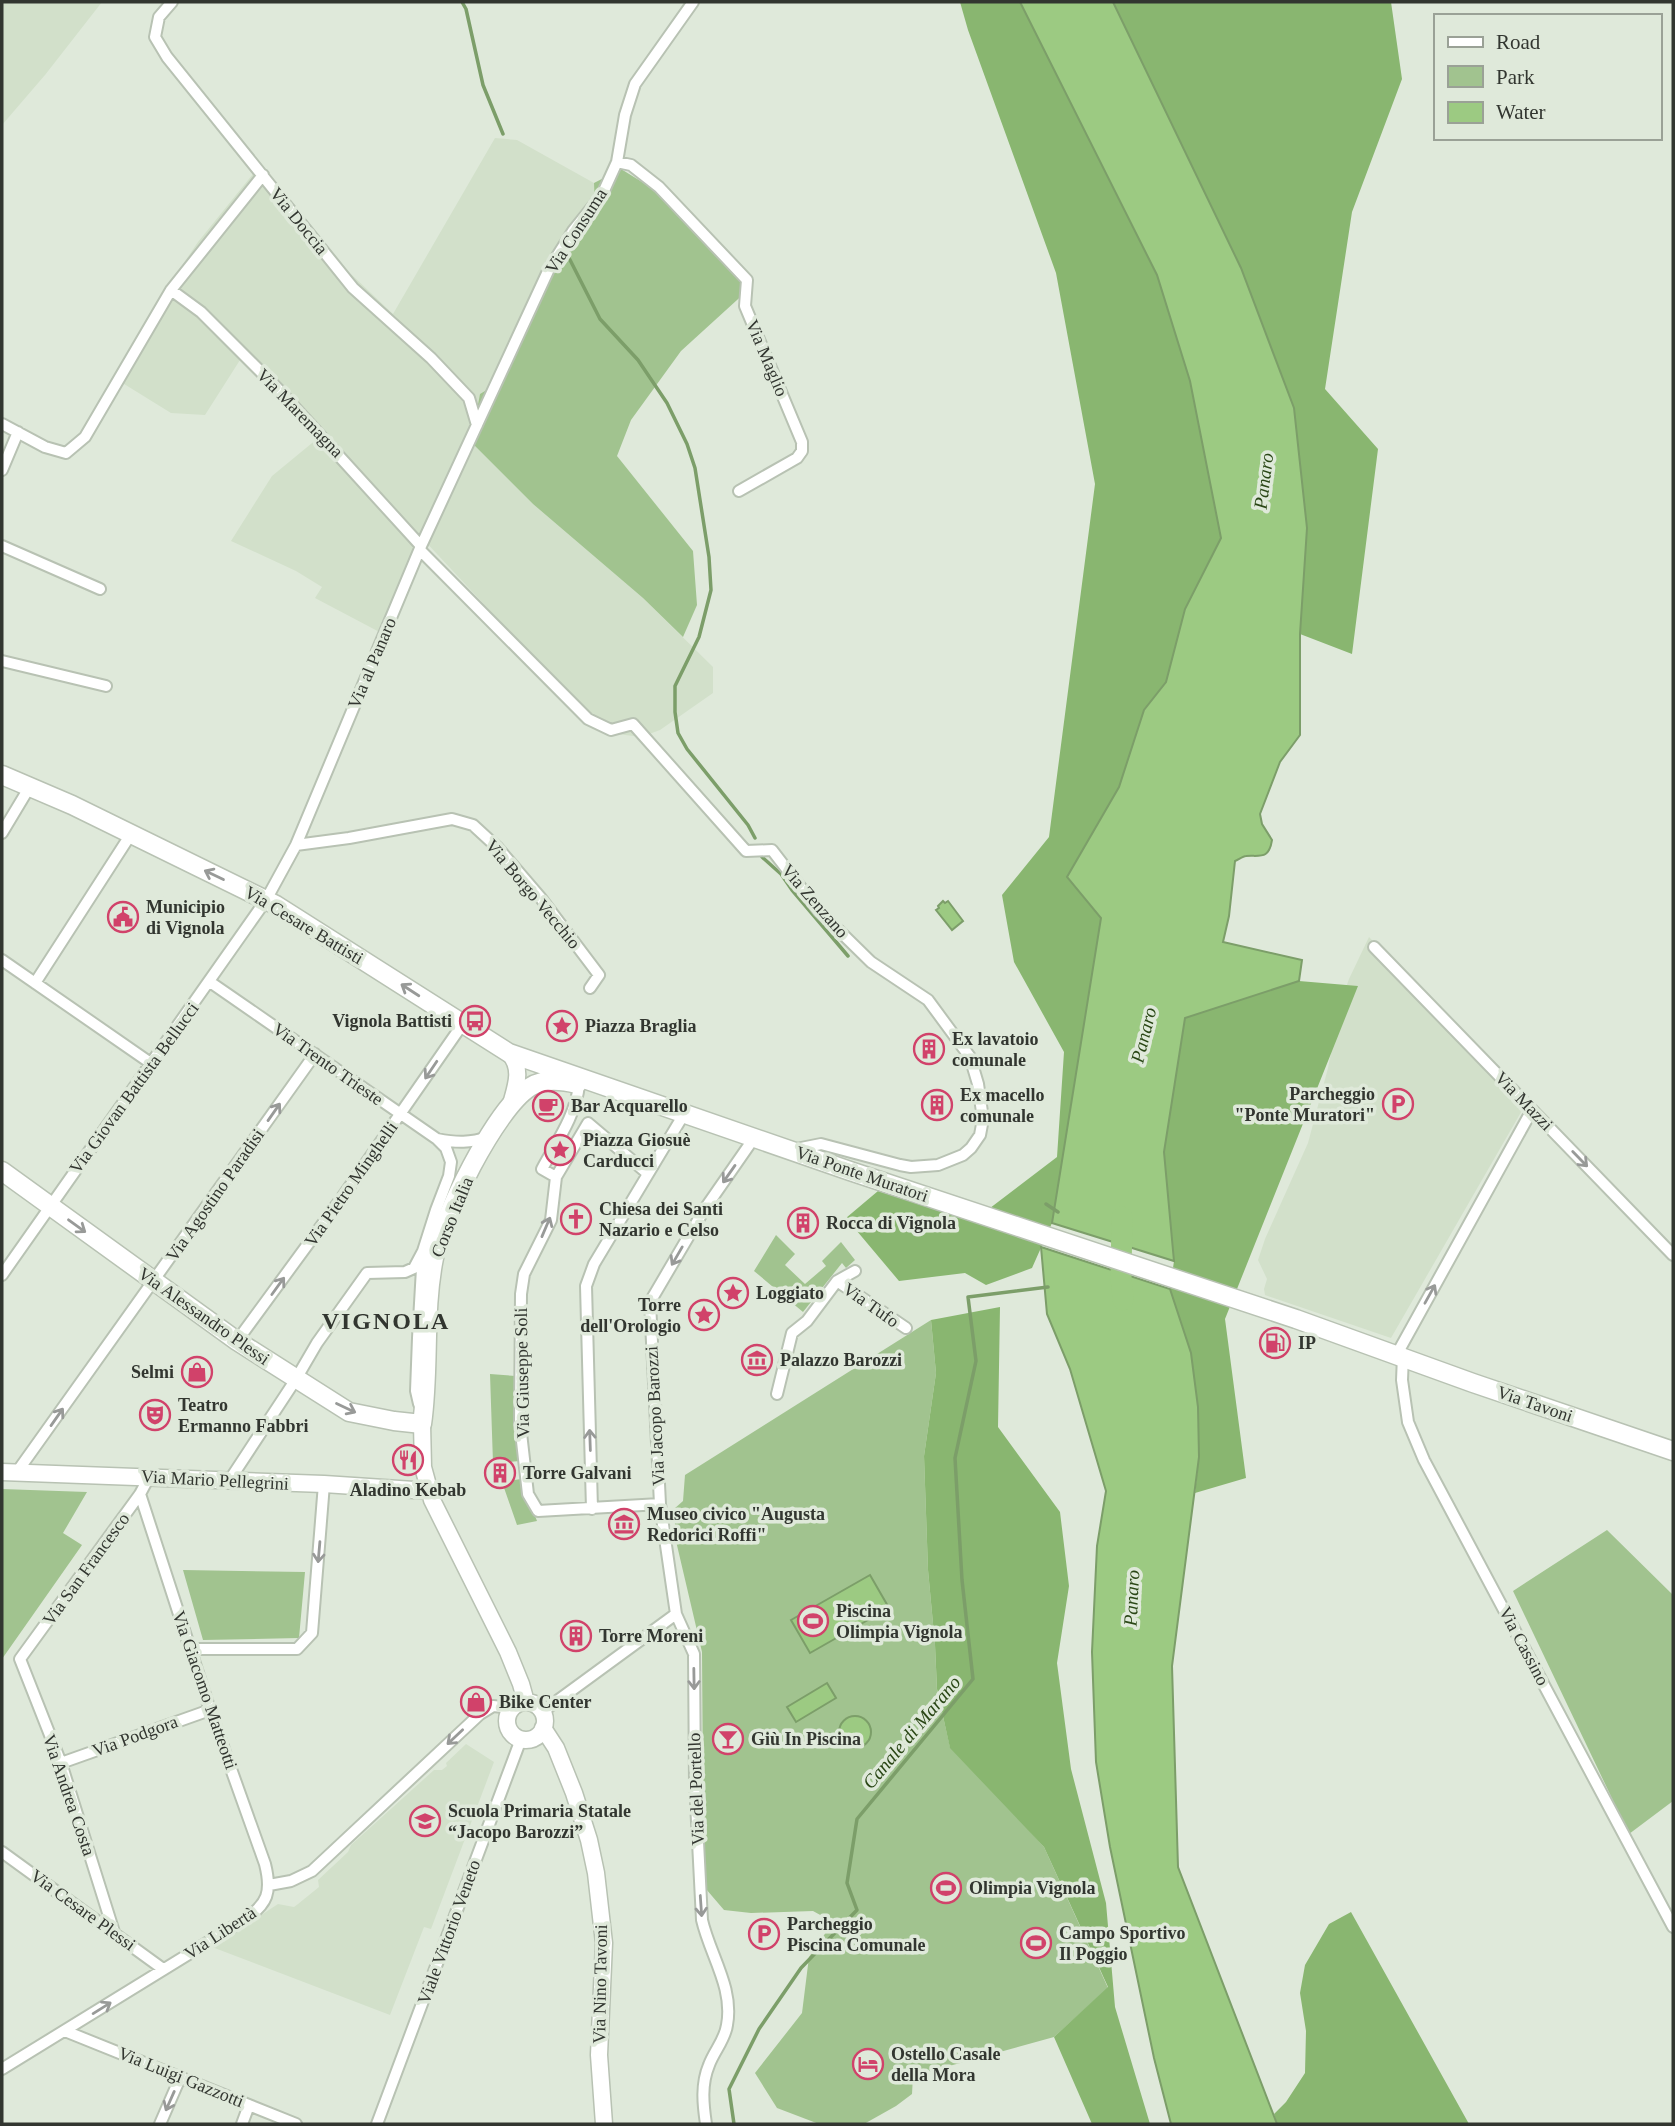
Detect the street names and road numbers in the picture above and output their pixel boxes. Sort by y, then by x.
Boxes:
street label: Via Doccia [266,183,332,259]
street label: Via Consuma [541,185,611,277]
street label: Via Maglio [742,317,792,399]
street label: Via Maremagna [253,365,347,461]
street label: Via al Panaro [344,614,400,712]
street label: Via Borgo Vecchio [482,835,584,953]
street label: Via Zenzano [777,860,853,942]
street label: Via Cesare Battisti [241,882,367,968]
street label: Via Giovan Battista Bellucci [65,999,203,1177]
street label: Via Trento Trieste [269,1019,387,1109]
street label: Via Mazzi [1491,1067,1557,1135]
street label: Via Pietro Minghelli [300,1118,402,1250]
street label: Via Agostino Paradisi [162,1125,268,1265]
street label: Via Ponte Muratori [793,1142,931,1206]
street label: Corso Italia [427,1174,477,1260]
street label: Via Alessandro Plessi [134,1263,274,1369]
street label: Via Tufo [839,1279,903,1331]
street label: Via Giuseppe Soli [511,1307,533,1439]
street label: Via Jacopo Barozzi [641,1346,669,1486]
street label: Via Tavoni [1494,1382,1576,1426]
street label: Via Mario Pellegrini [141,1466,289,1494]
street label: Via San Francesco [39,1509,133,1629]
street label: Via Cassino [1495,1603,1553,1689]
street label: Via Giacomo Matteotti [169,1608,241,1772]
street label: Via Podgora [90,1711,180,1761]
street label: Via Andrea Costa [39,1732,99,1858]
street label: Via del Portello [684,1732,708,1846]
street label: Viale Vittorio Veneto [414,1857,484,2007]
street label: Via Cesare Plessi [27,1865,139,1955]
street label: Via Libertà [180,1902,260,1964]
street label: Via Nino Tavoni [589,1924,611,2044]
street label: Via Luigi Gazzotti [115,2043,247,2111]

